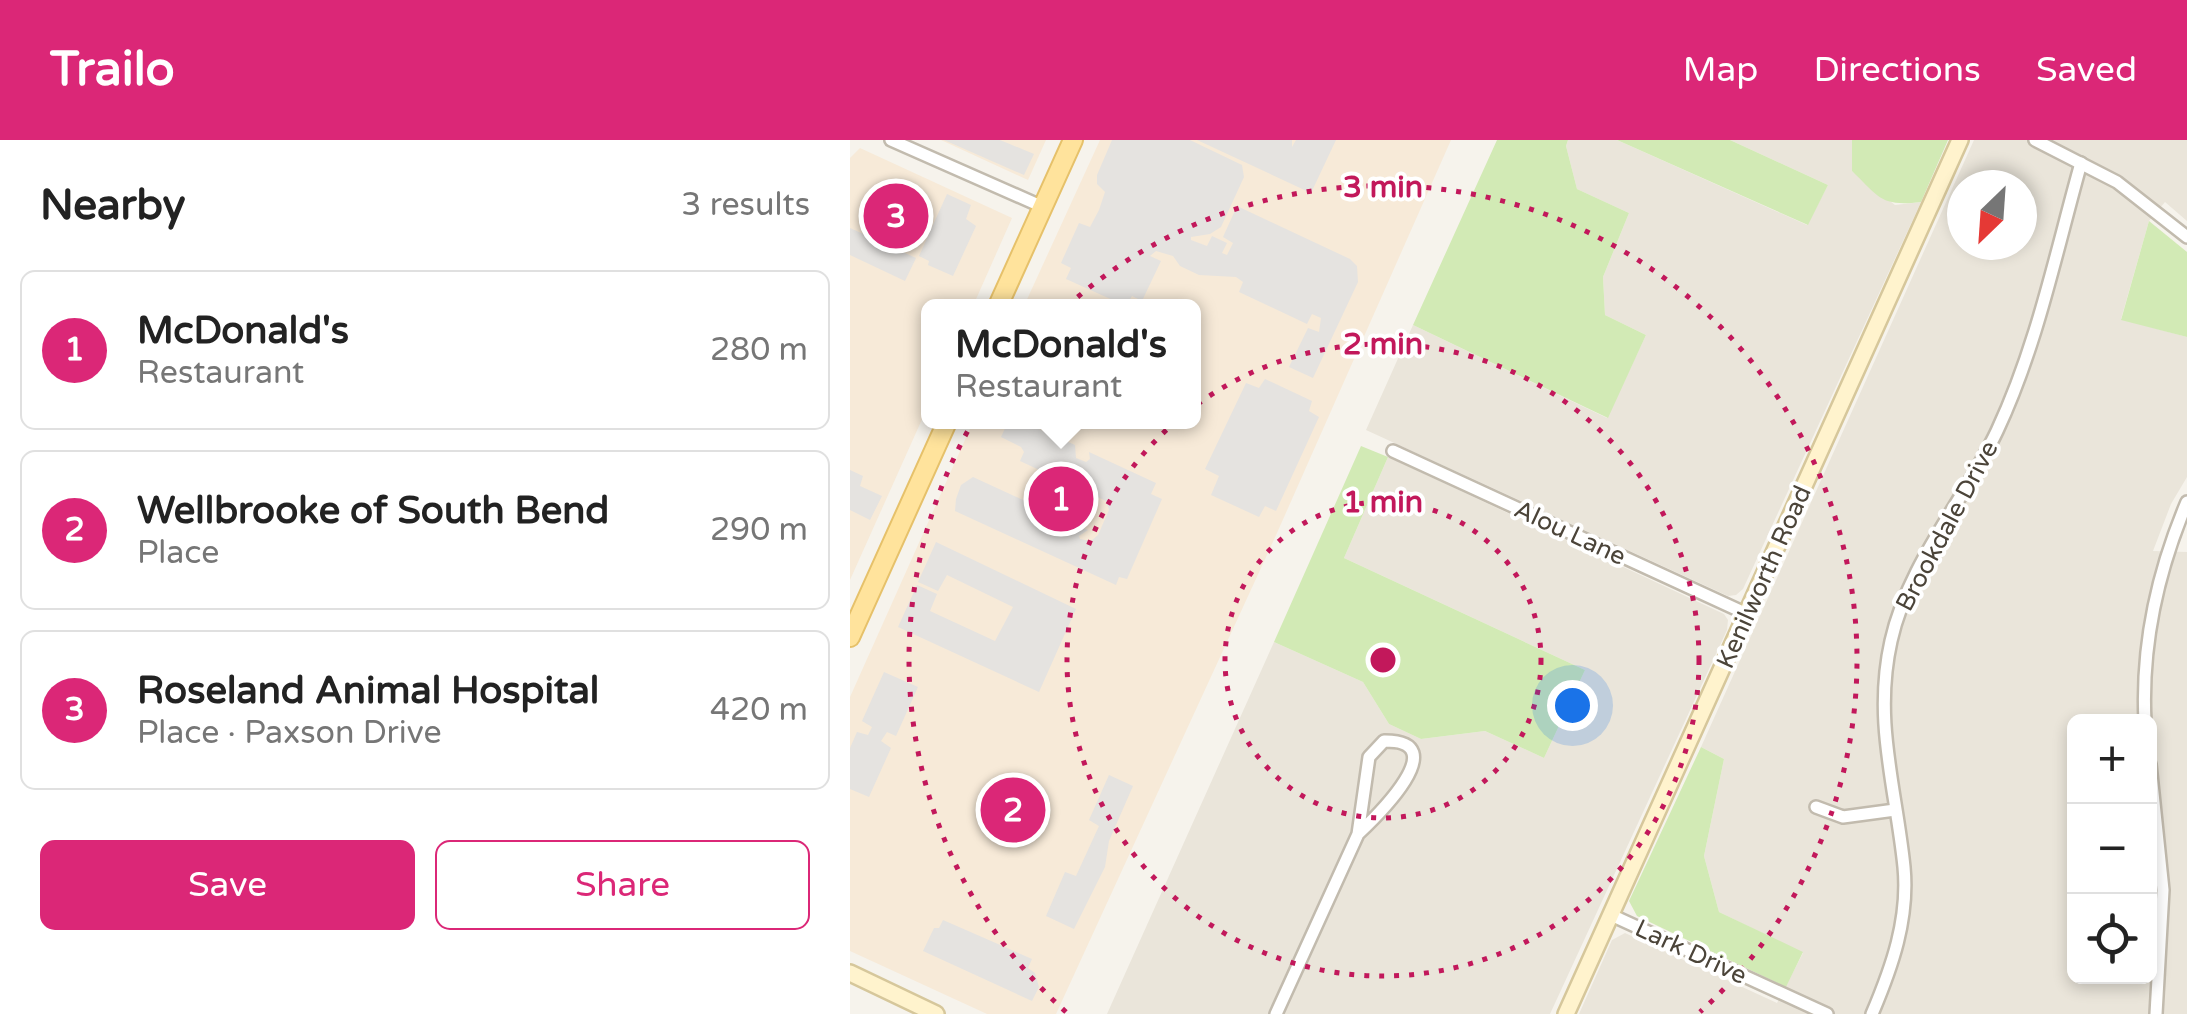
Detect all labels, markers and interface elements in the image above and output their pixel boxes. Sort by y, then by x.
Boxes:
text: Trailo [50,41,175,99]
text: Map [1683,49,1758,91]
text: Directions [1813,49,1981,91]
text: Saved [2036,49,2137,91]
text: 3 min [1343,169,1423,206]
north arrow [1947,170,2037,260]
pin: 3 [863,178,928,254]
text: Nearby [40,180,185,231]
text: 3 results [681,186,810,224]
popup [921,299,1201,429]
text: McDonald's [137,308,349,354]
text: McDonald's [955,322,1167,368]
text: 2 min [1343,326,1423,363]
text: 1 [64,331,85,369]
text: 280 m [710,331,808,369]
text: Restaurant [137,354,304,392]
text: Restaurant [955,368,1122,406]
street label: Brookdale Drive [1890,436,2004,616]
pin: 1 [1028,462,1094,536]
street label: Kenilworth Road [1710,481,1818,673]
text: 1 min [1343,484,1423,521]
text: Wellbrooke of South Bend [137,488,609,534]
street label: Alou Lane [1510,494,1630,572]
text: 2 [64,511,85,549]
text: 290 m [710,511,808,549]
text: Place [137,534,219,572]
centre of rings [1365,642,1401,678]
text: Roseland Animal Hospital [137,668,599,714]
your location [1547,680,1598,731]
text: 3 [64,691,85,729]
text: 420 m [710,691,808,729]
text: Place · Paxson Drive [137,714,442,752]
map controls [2067,714,2157,984]
button: + [2067,714,2157,804]
pin: 2 [980,772,1046,848]
button: − [2067,804,2157,894]
button: Save [40,840,415,930]
button: Share [435,840,810,930]
button: locate [2067,894,2157,984]
street label: Lark Drive [1630,913,1752,991]

